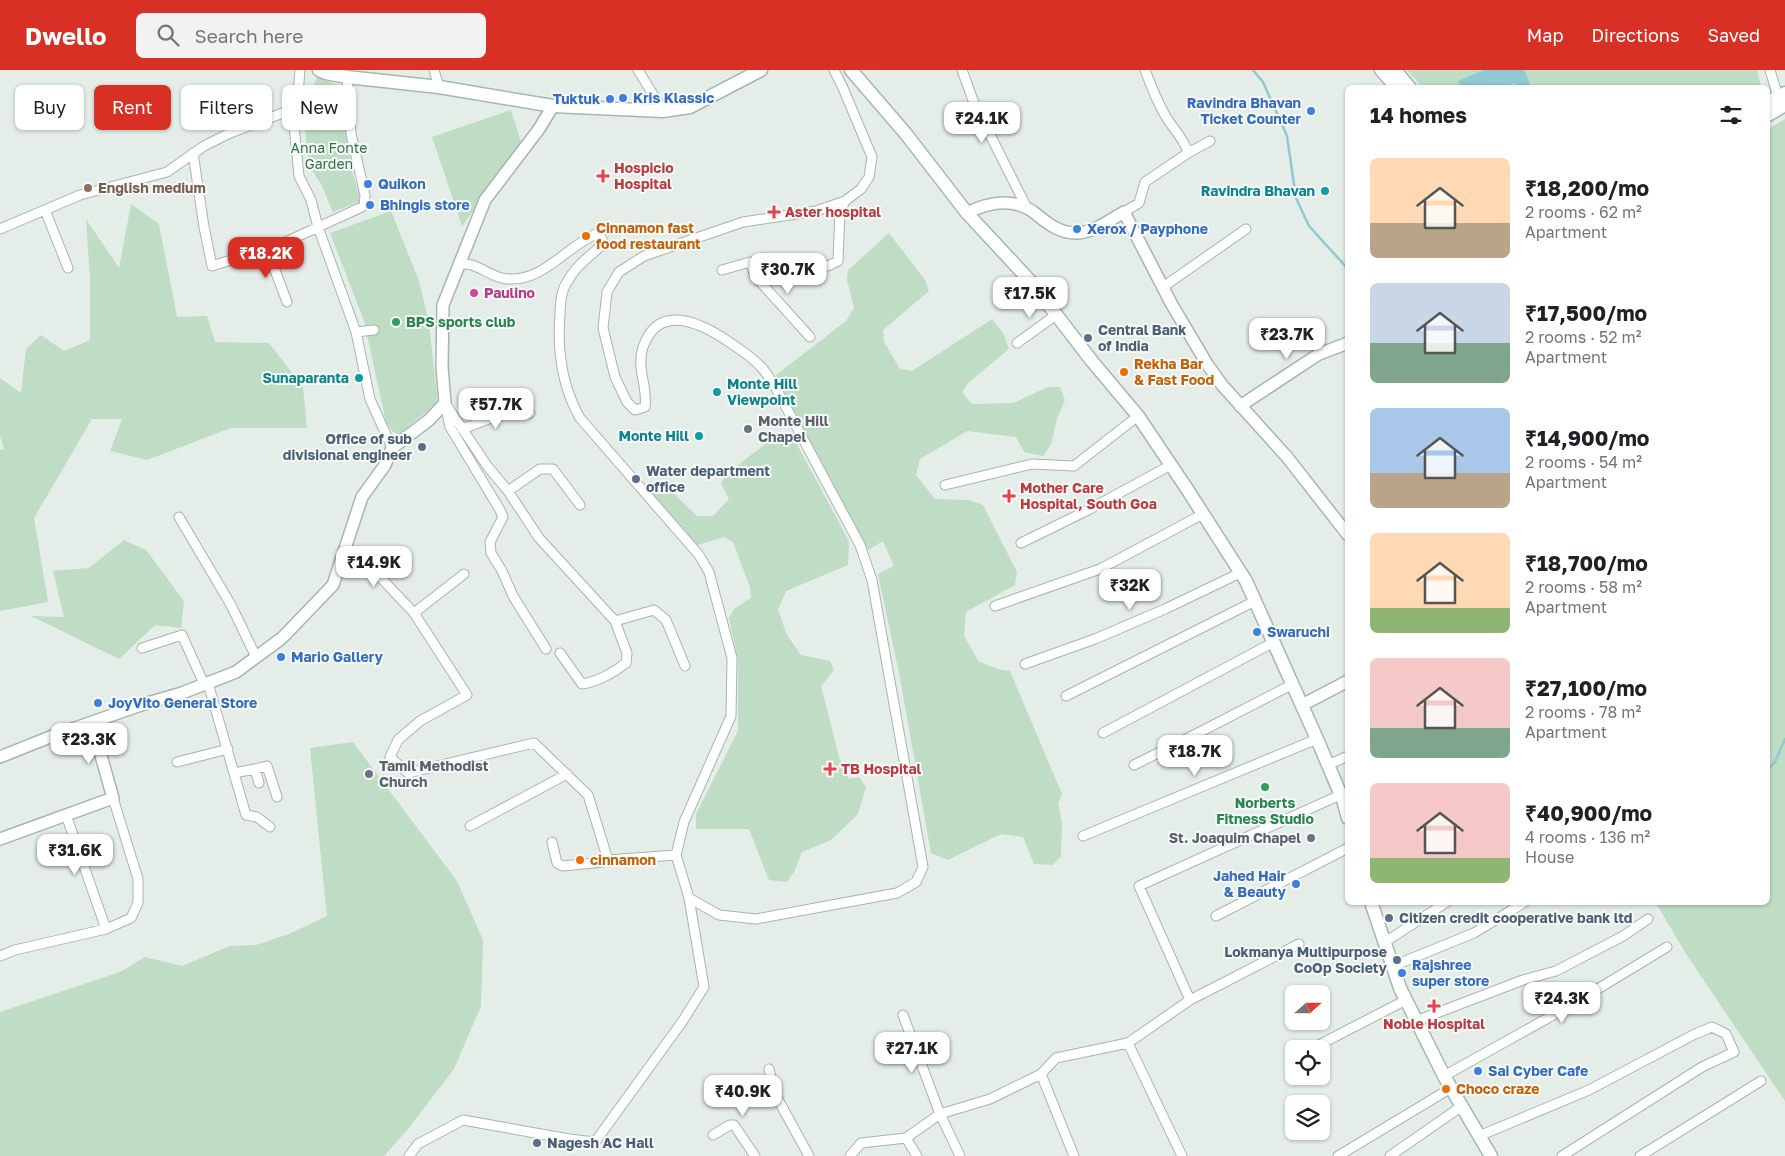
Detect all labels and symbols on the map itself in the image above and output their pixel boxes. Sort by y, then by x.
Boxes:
place label: Kris Klassic [633,89,714,106]
place label: Tuktuk [553,90,600,107]
marker: Kris Klassic [617,92,629,104]
marker: Tuktuk [604,93,616,105]
place label: Ravindra Bhavan Ticket Counter [1187,94,1302,127]
pin: ₹24.1K [941,102,1023,144]
marker: Ravindra Bhavan Ticket Counter [1305,105,1317,117]
park label: Anna Fonte Garden [291,139,367,172]
place label: Hospicio Hospital [614,159,674,192]
marker: Hospicio Hospital [596,169,610,183]
place label: Quikon [378,175,426,192]
marker: Quikon [362,178,374,190]
place label: English medium [98,179,206,196]
marker: English medium [82,182,94,194]
place label: Ravindra Bhavan [1201,182,1315,199]
marker: Ravindra Bhavan [1319,185,1331,197]
place label: Bhingis store [380,196,470,213]
marker: Bhingis store [364,199,376,211]
place label: Aster hospital [785,203,881,220]
marker: Aster hospital [767,205,781,219]
place label: Cinnamon fast food restaurant [596,219,701,252]
place label: Xerox / Payphone [1087,220,1208,237]
marker: Xerox / Payphone [1071,223,1083,235]
marker: Cinnamon fast food restaurant [580,230,592,242]
pin: ₹18.2K [225,236,307,279]
pin: ₹30.7K [747,252,829,295]
pin: ₹17.5K [989,276,1071,319]
place label: Paulino [484,284,535,301]
marker: Paulino [468,287,480,299]
place label: BPS sports club [406,313,516,330]
marker: BPS sports club [390,316,402,328]
pin: ₹23.7K [1246,318,1328,360]
place label: Central Bank of India [1098,321,1186,354]
marker: Central Bank of India [1082,332,1094,344]
place label: Rekha Bar & Fast Food [1134,355,1214,388]
marker: Rekha Bar & Fast Food [1118,366,1130,378]
place label: Sunaparanta [262,369,349,386]
marker: Sunaparanta [353,372,365,384]
place label: Monte Hill Viewpoint [727,375,798,408]
marker: Monte Hill Viewpoint [711,386,723,398]
pin: ₹57.7K [455,388,537,430]
place label: Monte Hill Chapel [758,412,829,445]
marker: Monte Hill Chapel [742,423,754,435]
place label: Monte Hill [618,427,689,444]
place label: Office of sub divisional engineer [283,430,413,463]
marker: Monte Hill [693,430,705,442]
marker: Office of sub divisional engineer [416,441,428,453]
place label: Water department office [646,462,770,495]
marker: Water department office [630,473,642,485]
place label: Mother Care Hospital, South Goa [1020,479,1157,512]
marker: Mother Care Hospital, South Goa [1002,489,1016,503]
pin: ₹14.9K [333,546,415,588]
pin: ₹32K [1100,568,1160,611]
place label: Swaruchi [1267,623,1330,640]
marker: Swaruchi [1251,626,1263,638]
place label: Mario Gallery [291,648,384,665]
marker: Mario Gallery [275,651,287,663]
place label: JoyVito General Store [108,694,257,711]
marker: JoyVito General Store [92,697,104,709]
pin: ₹23.3K [48,722,130,765]
pin: ₹18.7K [1154,734,1236,777]
place label: Tamil Methodist Church [379,757,489,790]
place label: TB Hospital [841,760,922,777]
marker: TB Hospital [823,762,837,776]
marker: Tamil Methodist Church [363,768,375,780]
marker: Norberts Fitness Studio [1259,781,1271,793]
place label: Norberts Fitness Studio [1216,794,1314,827]
place label: St. Joaquim Chapel [1169,829,1301,846]
marker: St. Joaquim Chapel [1305,832,1317,844]
pin: ₹31.6K [34,834,116,876]
place label: cinnamon [590,851,656,868]
marker: cinnamon [574,854,586,866]
place label: Jahed Hair & Beauty [1213,867,1287,900]
marker: Jahed Hair & Beauty [1290,878,1302,890]
place label: Citizen credit cooperative bank ltd [1399,909,1632,926]
marker: Citizen credit cooperative bank ltd [1383,912,1395,924]
place label: Lokmanya Multipurpose CoOp Society [1224,943,1388,976]
marker: Lokmanya Multipurpose CoOp Society [1391,954,1403,966]
place label: Rajshree super store [1412,956,1489,989]
marker: Rajshree super store [1396,967,1408,979]
pin: ₹24.3K [1521,982,1603,1024]
north arrow [1285,985,1330,1030]
marker: Noble Hospital [1427,999,1441,1013]
place label: Noble Hospital [1383,1015,1485,1032]
pin: ₹27.1K [871,1032,953,1074]
place label: Sai Cyber Cafe [1488,1062,1588,1079]
marker: Sai Cyber Cafe [1472,1065,1484,1077]
pin: ₹40.9K [702,1074,784,1117]
place label: Choco craze [1456,1080,1540,1097]
marker: Choco craze [1440,1083,1452,1095]
place label: Nagesh AC Hall [547,1134,654,1151]
marker: Nagesh AC Hall [531,1137,543,1149]

